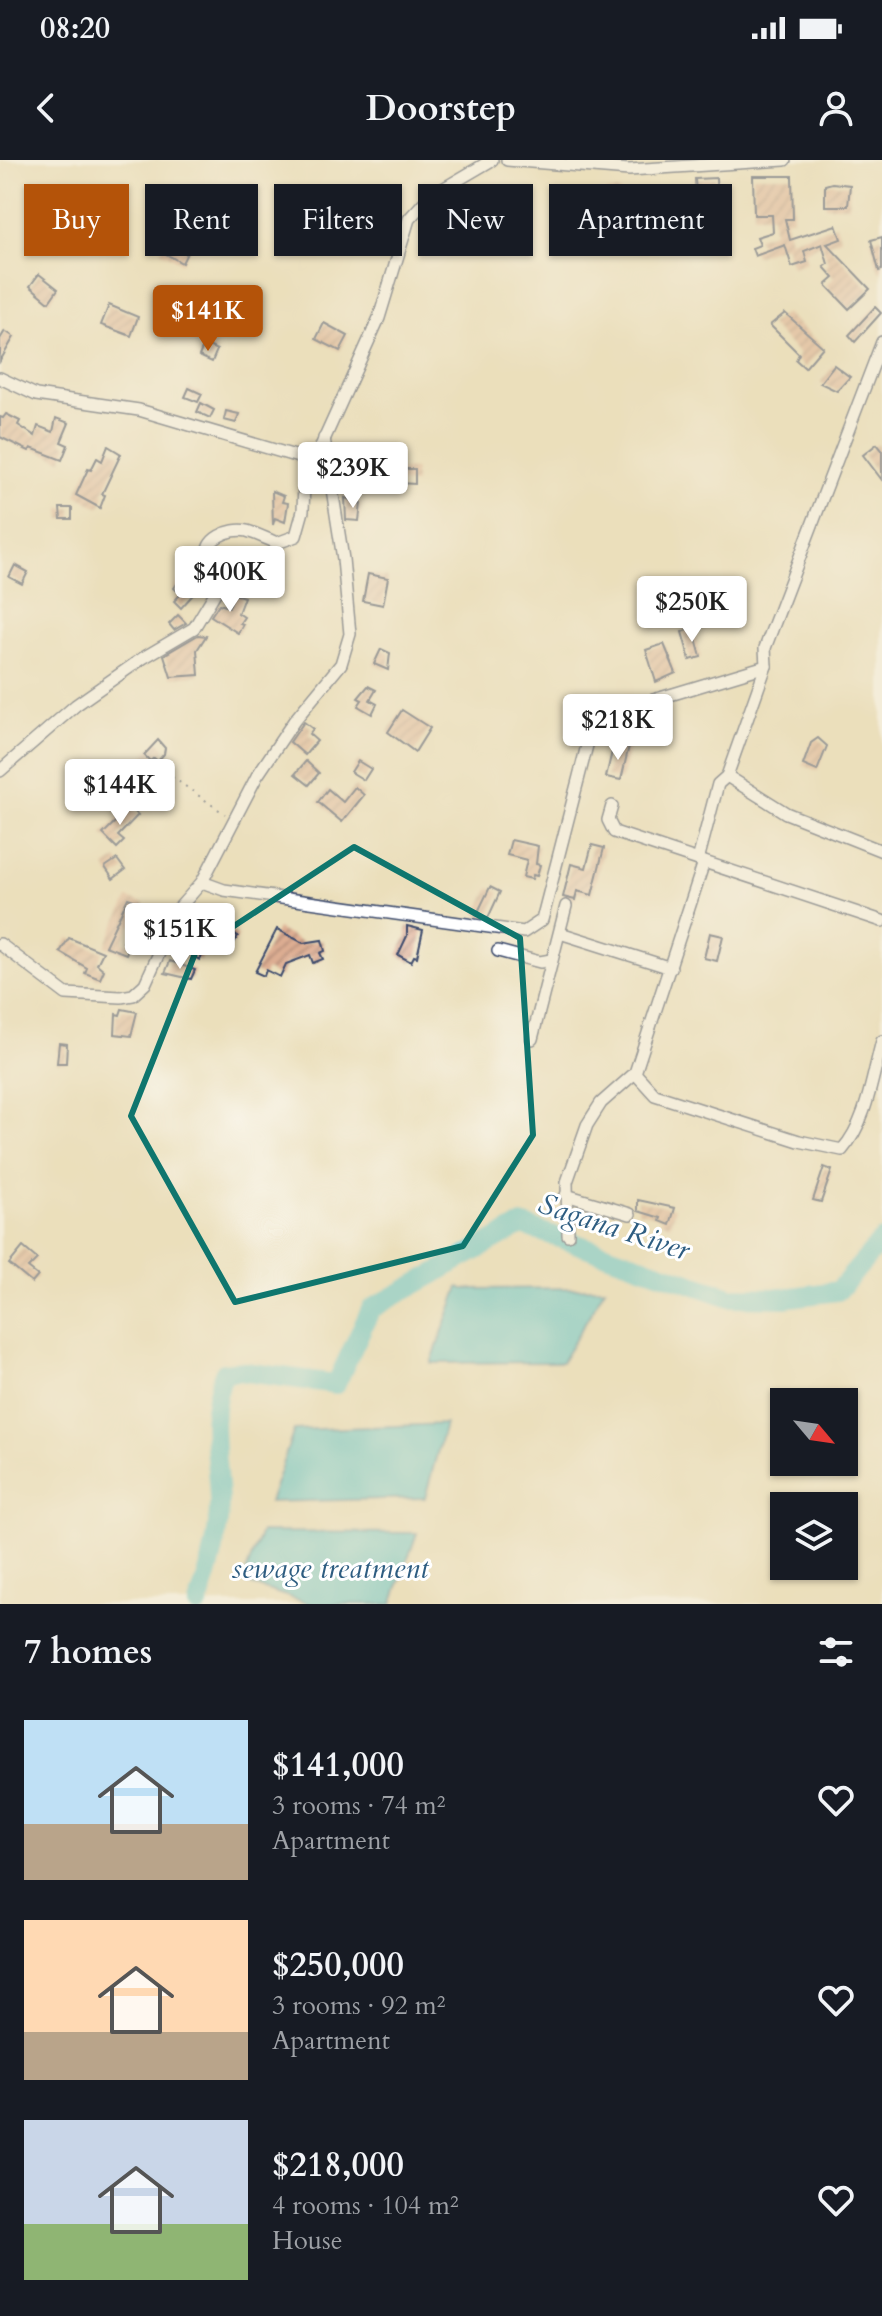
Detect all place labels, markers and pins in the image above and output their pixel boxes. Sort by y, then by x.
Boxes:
pin: $141K [152,285,264,353]
pin: $239K [297,442,409,510]
pin: $400K [174,546,286,614]
pin: $250K [636,576,748,644]
pin: $218K [562,694,674,762]
pin: $144K [64,759,176,827]
pin: $151K [124,903,236,971]

